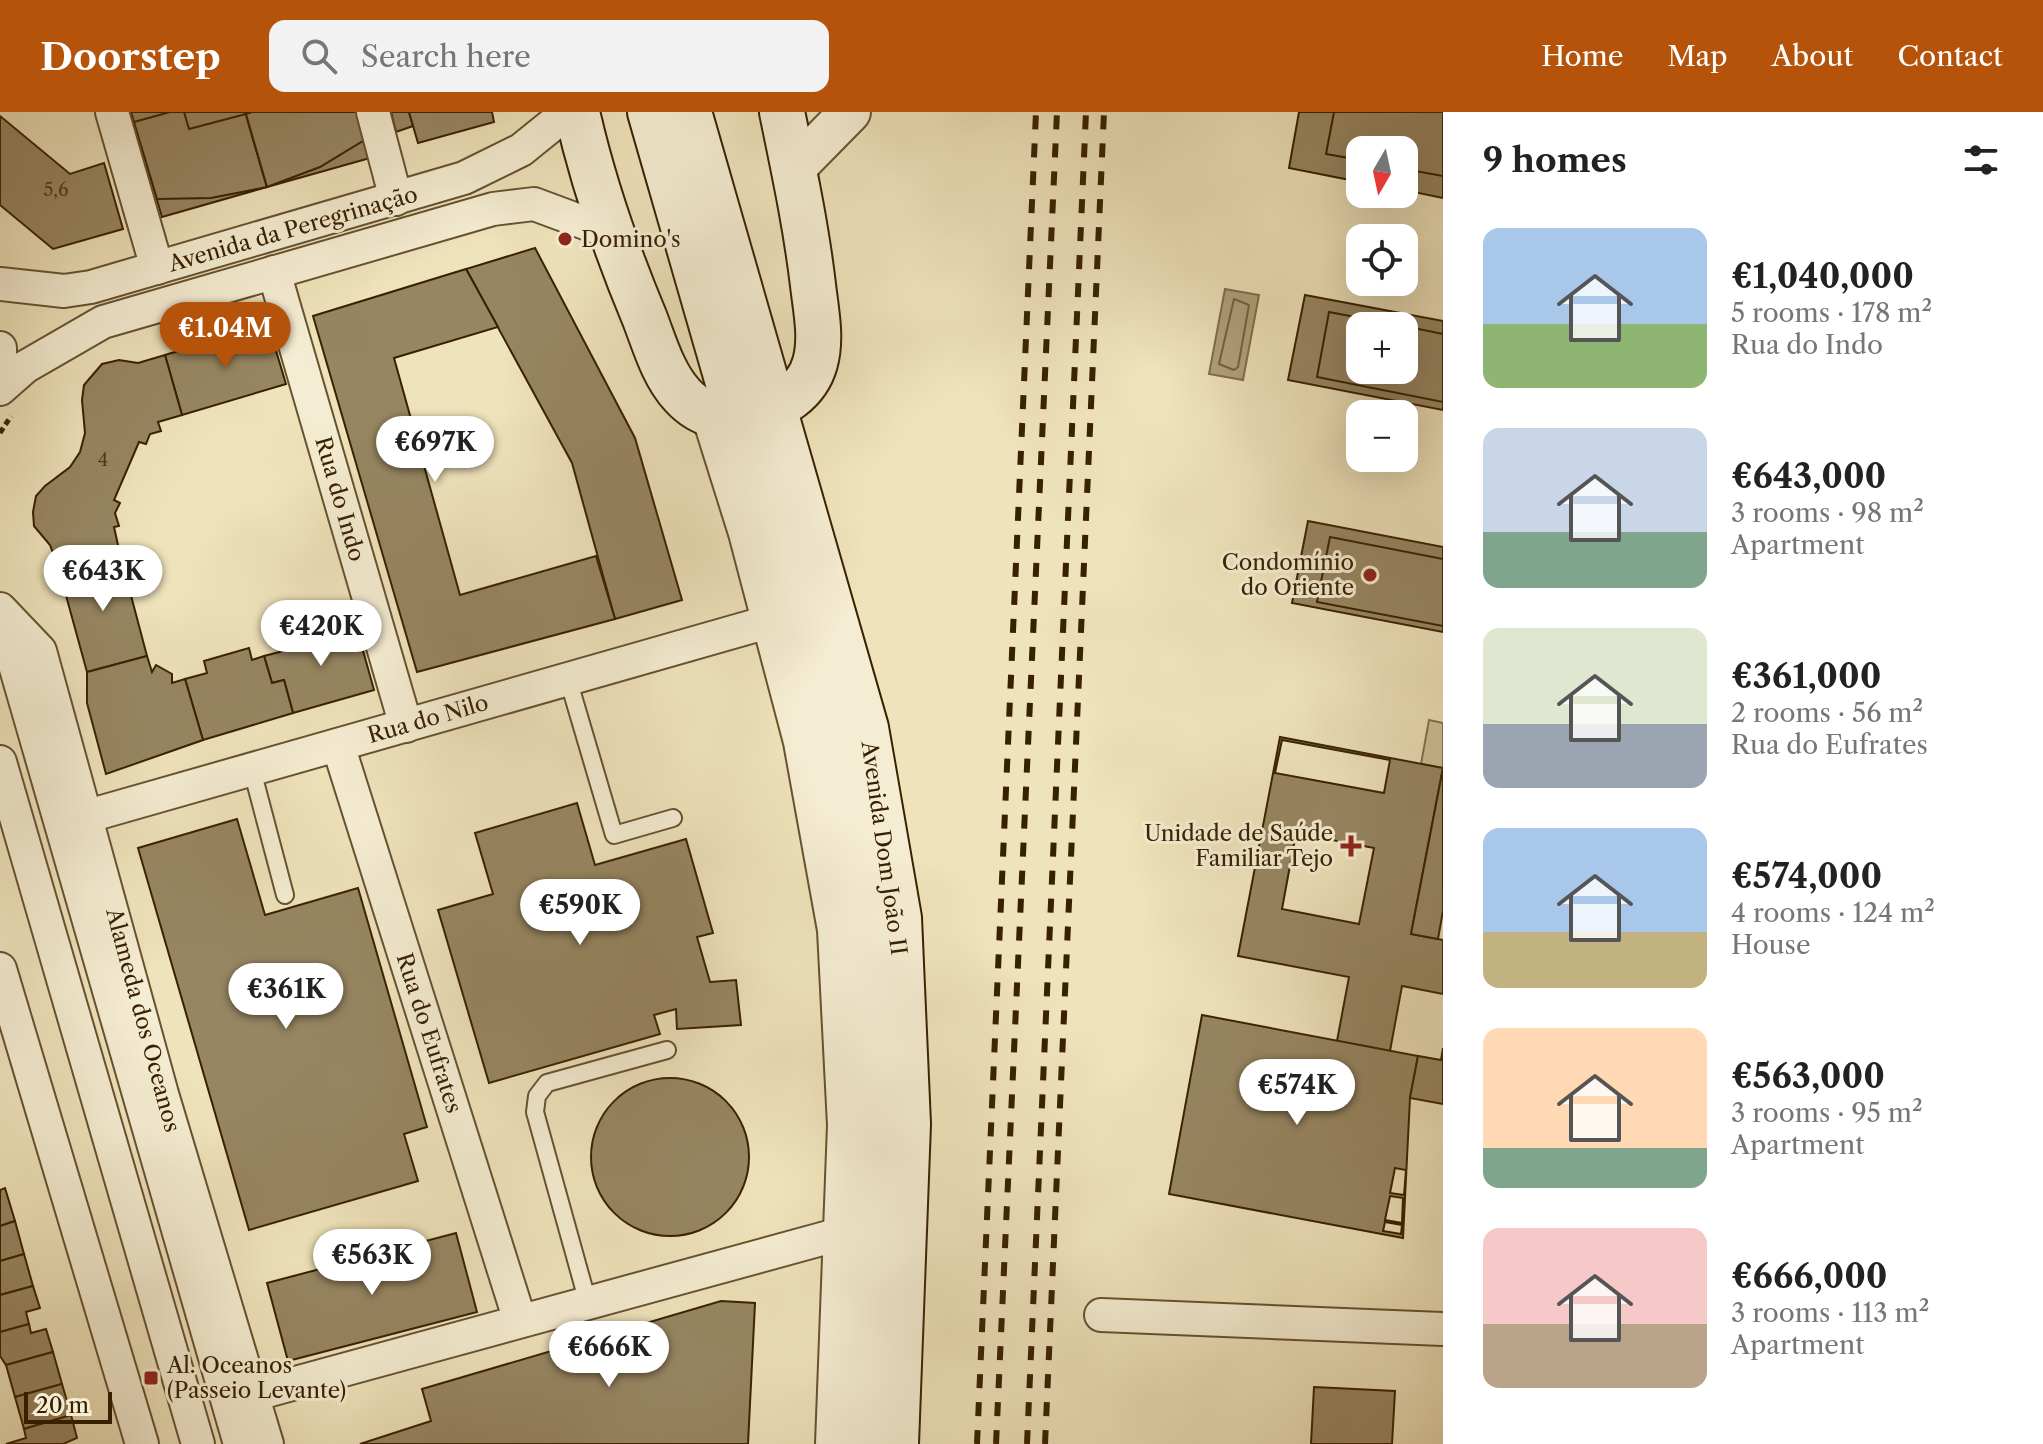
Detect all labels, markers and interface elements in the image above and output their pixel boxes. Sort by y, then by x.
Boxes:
search box [269,20,829,92]
text: Doorstep [40,33,221,80]
icon: search [297,34,341,78]
text: Search here [361,38,531,75]
text: Home [1541,39,1623,73]
text: Map [1667,39,1727,73]
text: About [1771,39,1853,73]
text: Contact [1897,39,2003,73]
north arrow [1346,136,1418,208]
map controls [1346,136,1418,472]
icon: filters [1959,138,2003,182]
text: 9 homes [1483,139,1627,181]
house number: 5,6 [43,179,69,201]
street label: Avenida da Peregrinação [165,181,421,278]
button: locate [1346,224,1418,296]
place label: Domino's [581,226,681,253]
marker: Domino's [556,230,574,248]
text: €1,040,000 [1731,255,1914,297]
icon: home [1547,260,1643,356]
text: 5 rooms · 178 m² [1731,297,1932,329]
pin: €1.04M [160,302,290,370]
text: €1.04M [178,312,272,344]
button: + [1346,312,1418,384]
text: Rua do Indo [1731,329,1883,361]
button: − [1346,400,1418,472]
pin: €697K [379,416,491,484]
text: €697K [394,426,476,458]
street label: Rua do Indo [309,434,371,564]
house number: 4 [98,449,108,471]
text: €643,000 [1731,455,1886,497]
icon: home [1547,460,1643,556]
text: 3 rooms · 98 m² [1731,497,1924,529]
text: Apartment [1731,529,1864,561]
pin: €643K [47,545,159,613]
place label: Condomínio do Oriente [1222,549,1354,601]
text: €643K [62,555,144,587]
marker: Condomínio do Oriente [1361,566,1379,584]
pin: €420K [265,600,377,668]
text: €420K [279,610,363,642]
text: €361,000 [1731,655,1881,697]
icon: home [1547,660,1643,756]
street label: Rua do Nilo [365,689,491,749]
text: 2 rooms · 56 m² [1731,697,1923,729]
text: Rua do Eufrates [1731,729,1928,761]
street label: Avenida Dom João II [855,738,912,957]
place label: Unidade de Saúde Familiar Tejo [1144,820,1333,872]
marker: Unidade de Saúde Familiar Tejo [1340,835,1362,857]
text: €574,000 [1731,855,1882,897]
icon: home [1547,860,1643,956]
pin: €590K [524,879,636,947]
text: €590K [538,889,622,921]
text: 4 rooms · 124 m² [1731,897,1935,929]
street label: Alameda dos Oceanos [100,904,186,1135]
text: House [1731,929,1811,961]
street label: Rua do Eufrates [390,950,468,1116]
pin: €361K [230,963,342,1031]
text: €361K [246,973,326,1005]
text: €563,000 [1731,1055,1885,1097]
pin: €574K [1241,1059,1353,1127]
icon: home [1547,1060,1643,1156]
text: €574K [1257,1069,1337,1101]
text: 3 rooms · 95 m² [1731,1097,1923,1129]
text: Apartment [1731,1129,1864,1161]
pin: €563K [316,1229,428,1297]
text: €563K [331,1239,413,1271]
text: €666,000 [1731,1255,1887,1297]
icon: home [1547,1260,1643,1356]
text: 3 rooms · 113 m² [1731,1297,1929,1329]
pin: €666K [553,1321,665,1389]
text: Apartment [1731,1329,1864,1361]
text: €666K [567,1331,651,1363]
place label: Al. Oceanos (Passeio Levante) [166,1352,346,1404]
marker: Al. Oceanos (Passeio Levante) [142,1369,160,1387]
scale bar [24,1388,112,1424]
text: 20 m [36,1392,89,1419]

